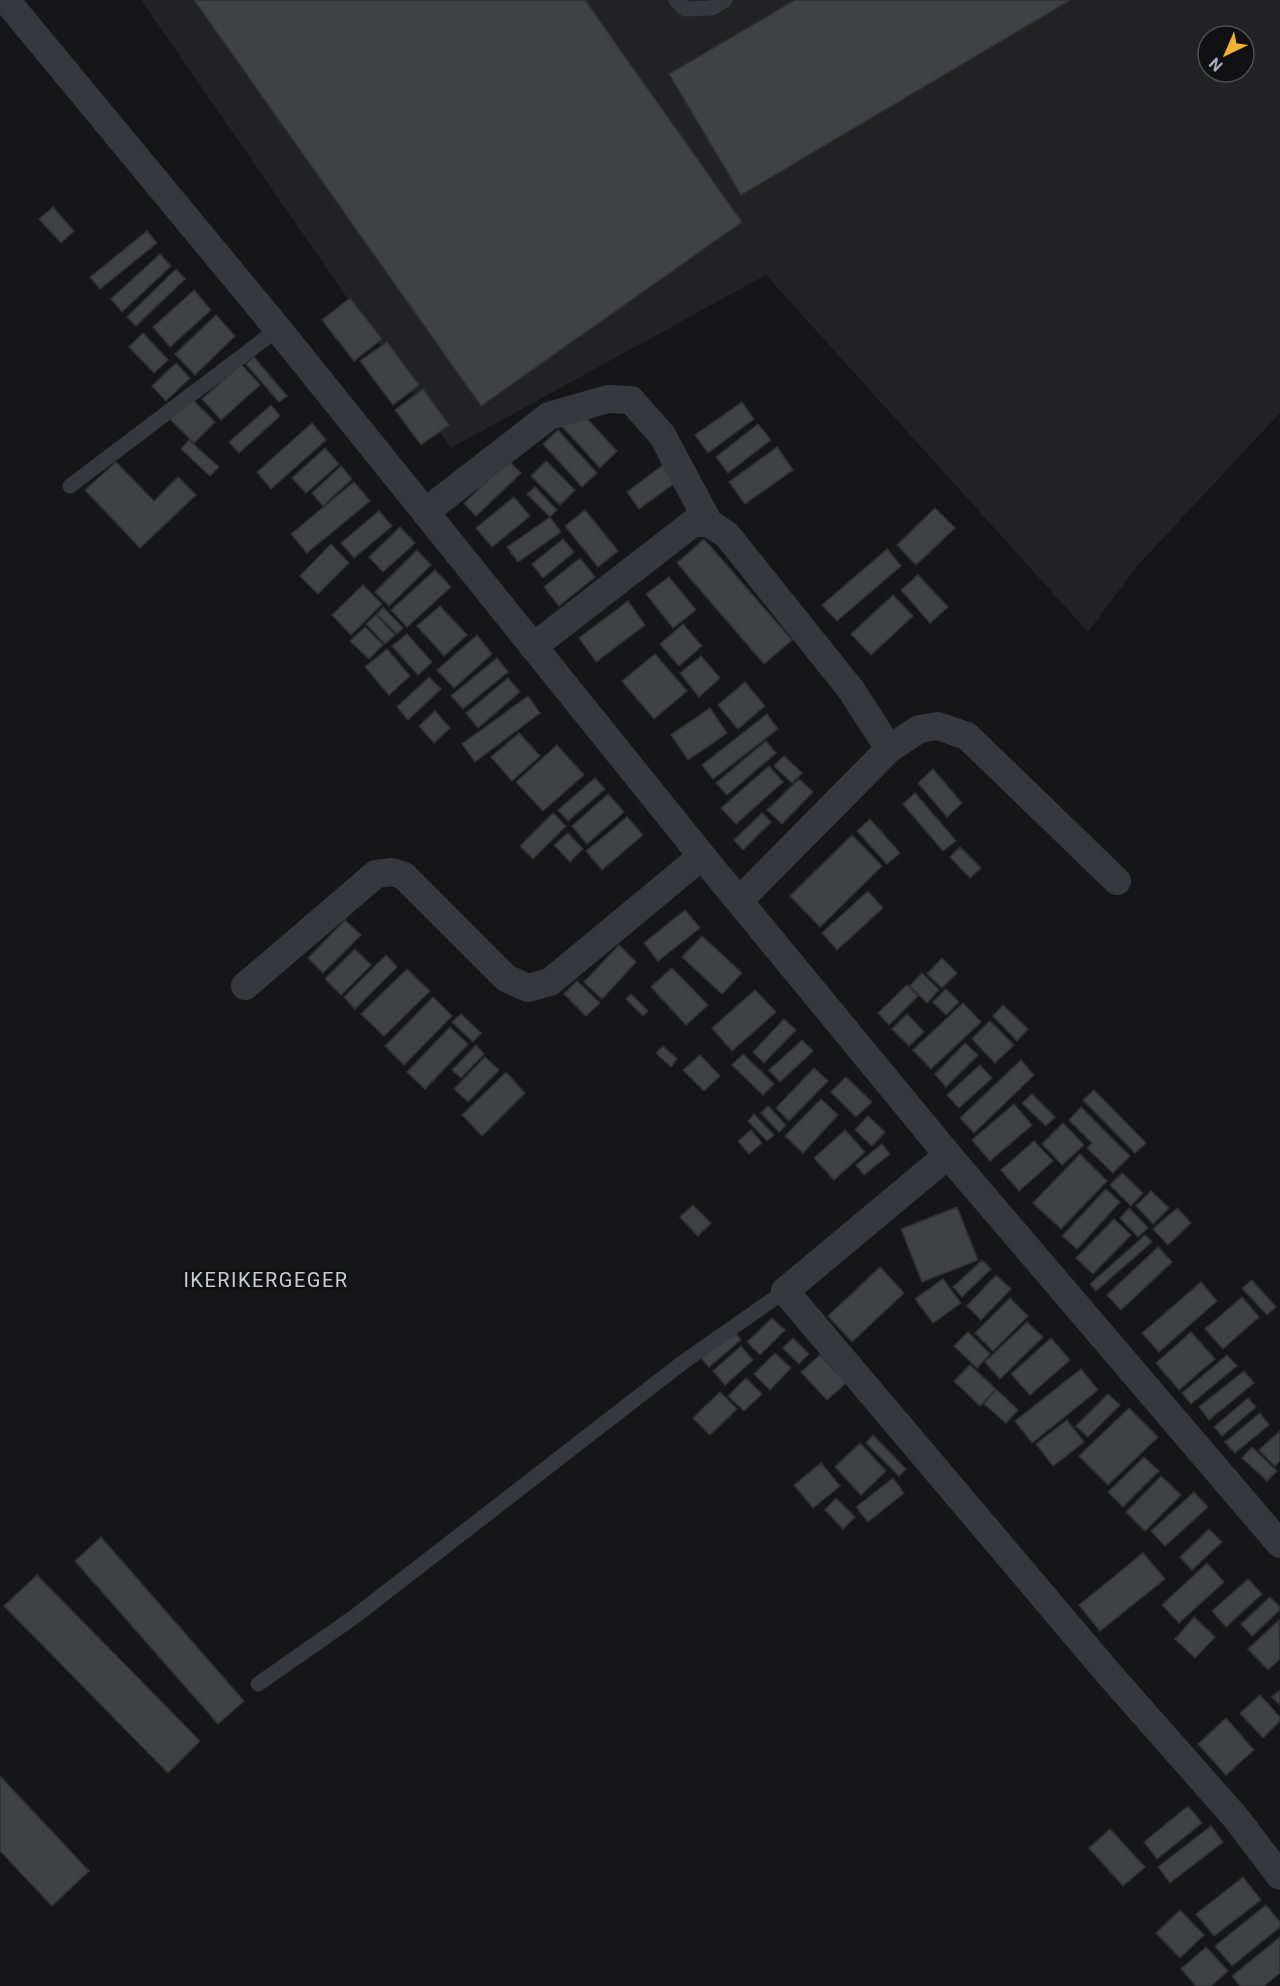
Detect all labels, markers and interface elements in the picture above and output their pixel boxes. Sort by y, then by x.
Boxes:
north arrow [1196,24,1256,84]
text: N [1205,54,1227,75]
district label: IKERIKERGEGER [183,1268,349,1292]

